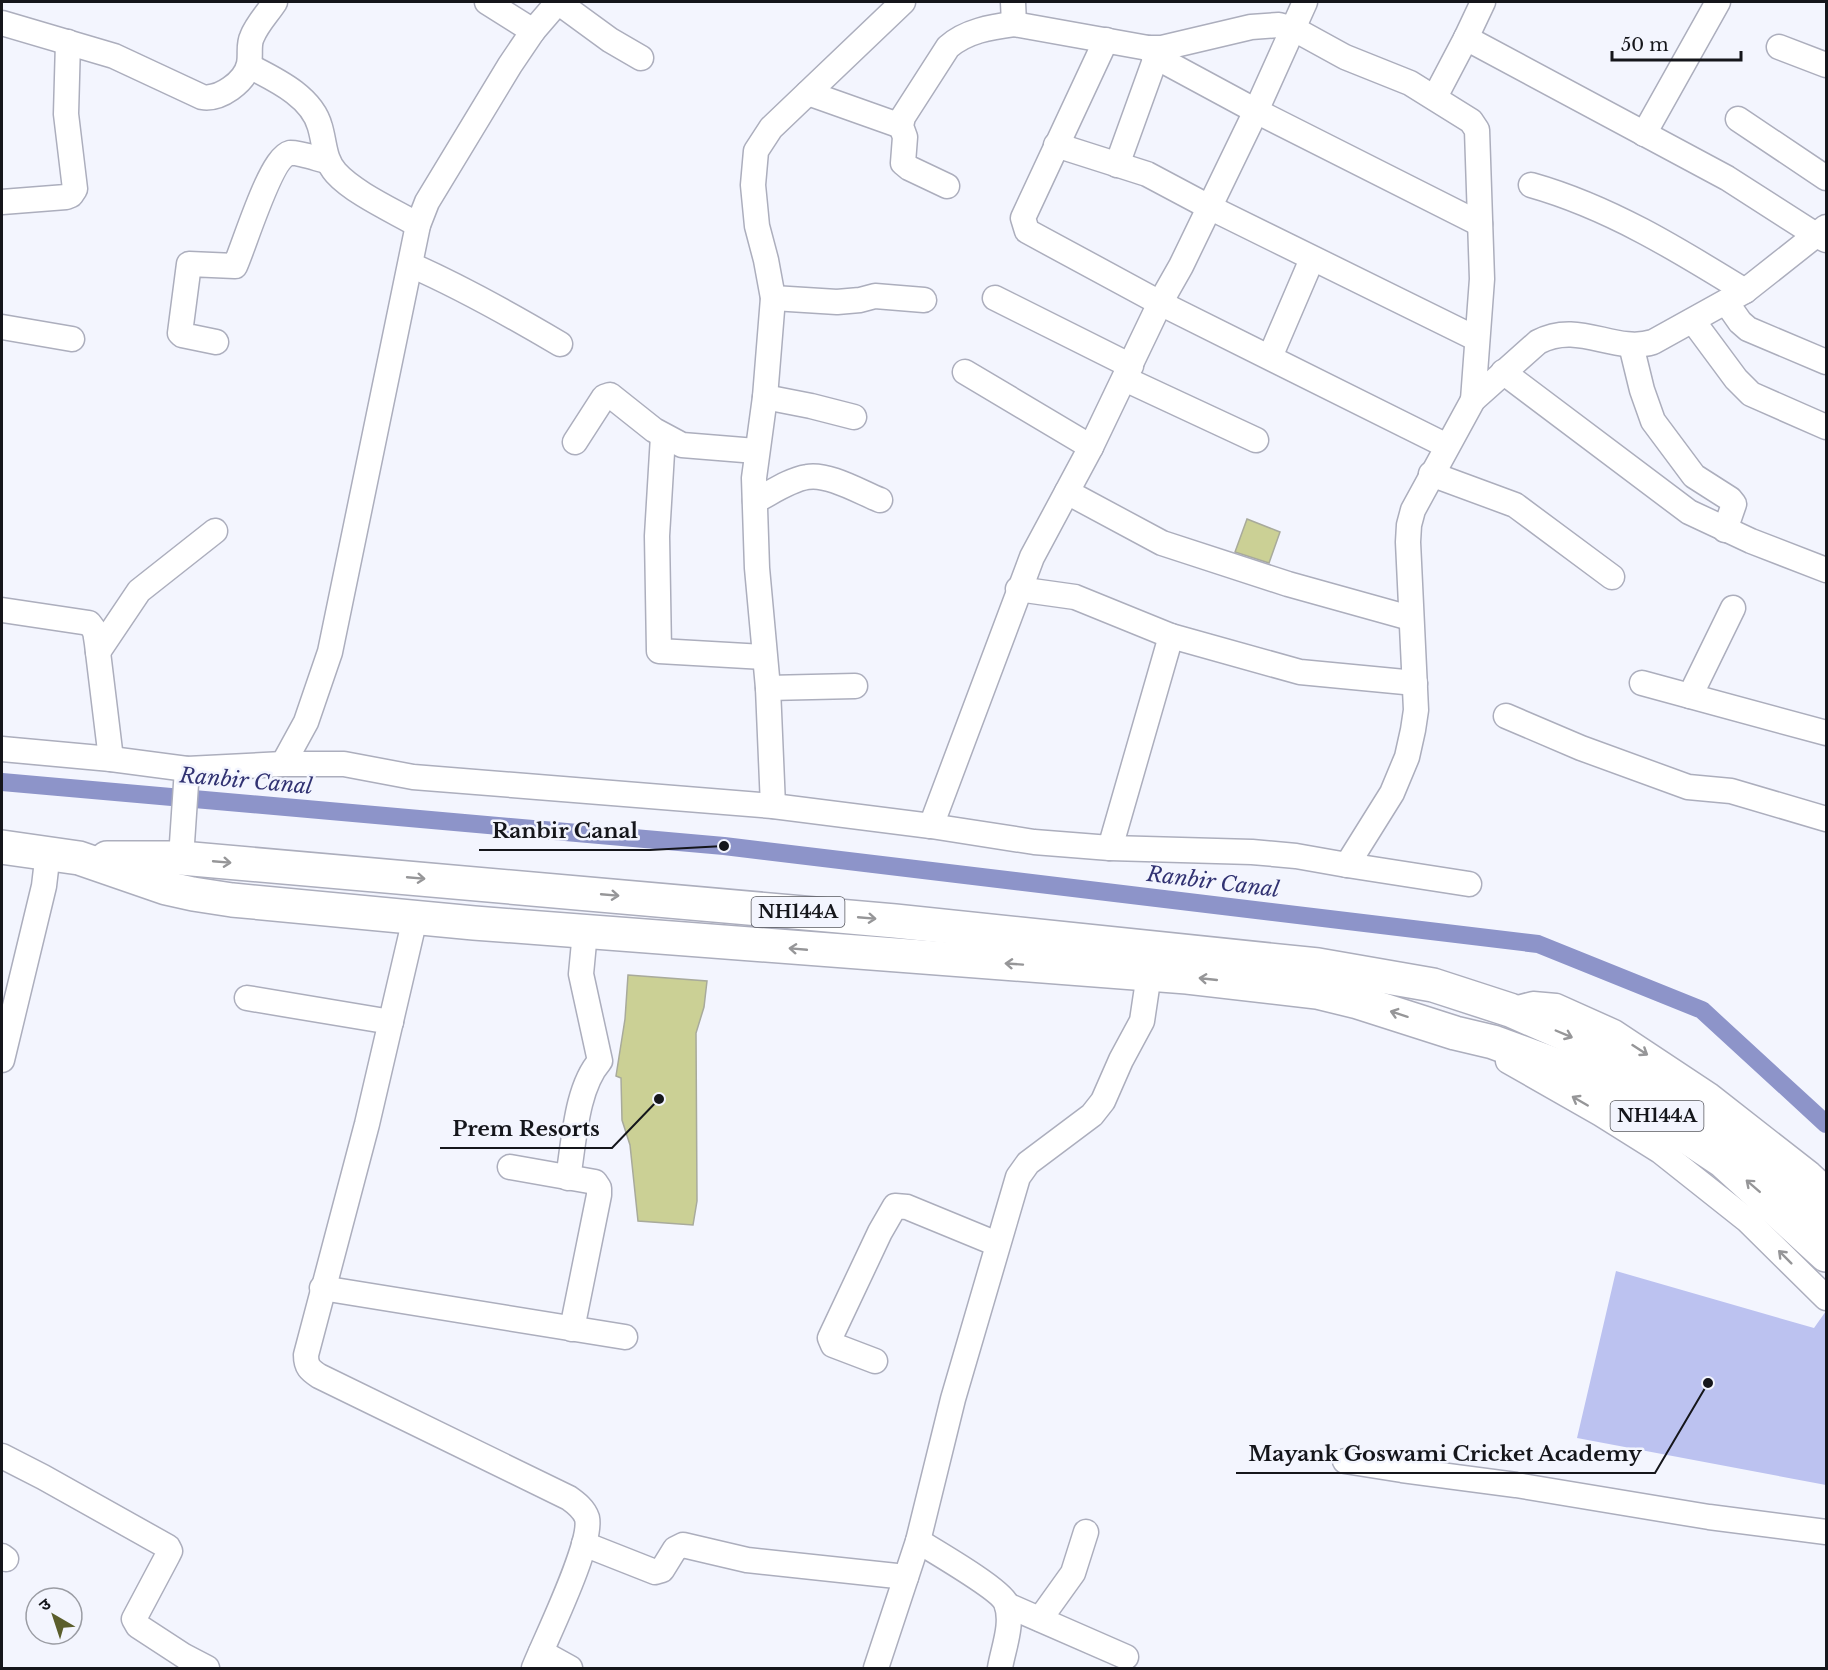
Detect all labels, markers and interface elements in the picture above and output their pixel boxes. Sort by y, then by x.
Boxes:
scale bar [1612,24,1741,62]
text: 50 m [1621,34,1669,56]
water label: Ranbir Canal [177,762,314,800]
callout: Ranbir Canal [479,811,650,850]
text: Ranbir Canal [492,818,639,844]
one-way arrow [211,856,231,867]
water label: Ranbir Canal [1144,861,1281,903]
one-way arrow [405,873,425,884]
one-way arrow [600,890,620,901]
road number: NH144A [752,897,844,927]
one-way arrow [857,913,877,924]
one-way arrow [789,943,809,954]
one-way arrow [1004,959,1024,970]
one-way arrow [1199,973,1219,984]
one-way arrow [1390,1008,1409,1019]
one-way arrow [1554,1028,1572,1040]
one-way arrow [1632,1044,1648,1056]
one-way arrow [1572,1095,1589,1107]
road number: NH144A [1610,1101,1704,1131]
callout: Prem Resorts [440,1109,612,1148]
text: Prem Resorts [452,1116,600,1142]
one-way arrow [1746,1179,1761,1193]
one-way arrow [1777,1250,1792,1265]
callout: Mayank Goswami Cricket Academy [1236,1434,1655,1473]
text: Mayank Goswami Cricket Academy [1248,1441,1642,1467]
north arrow [24,1586,84,1646]
text: उ [35,1593,55,1615]

